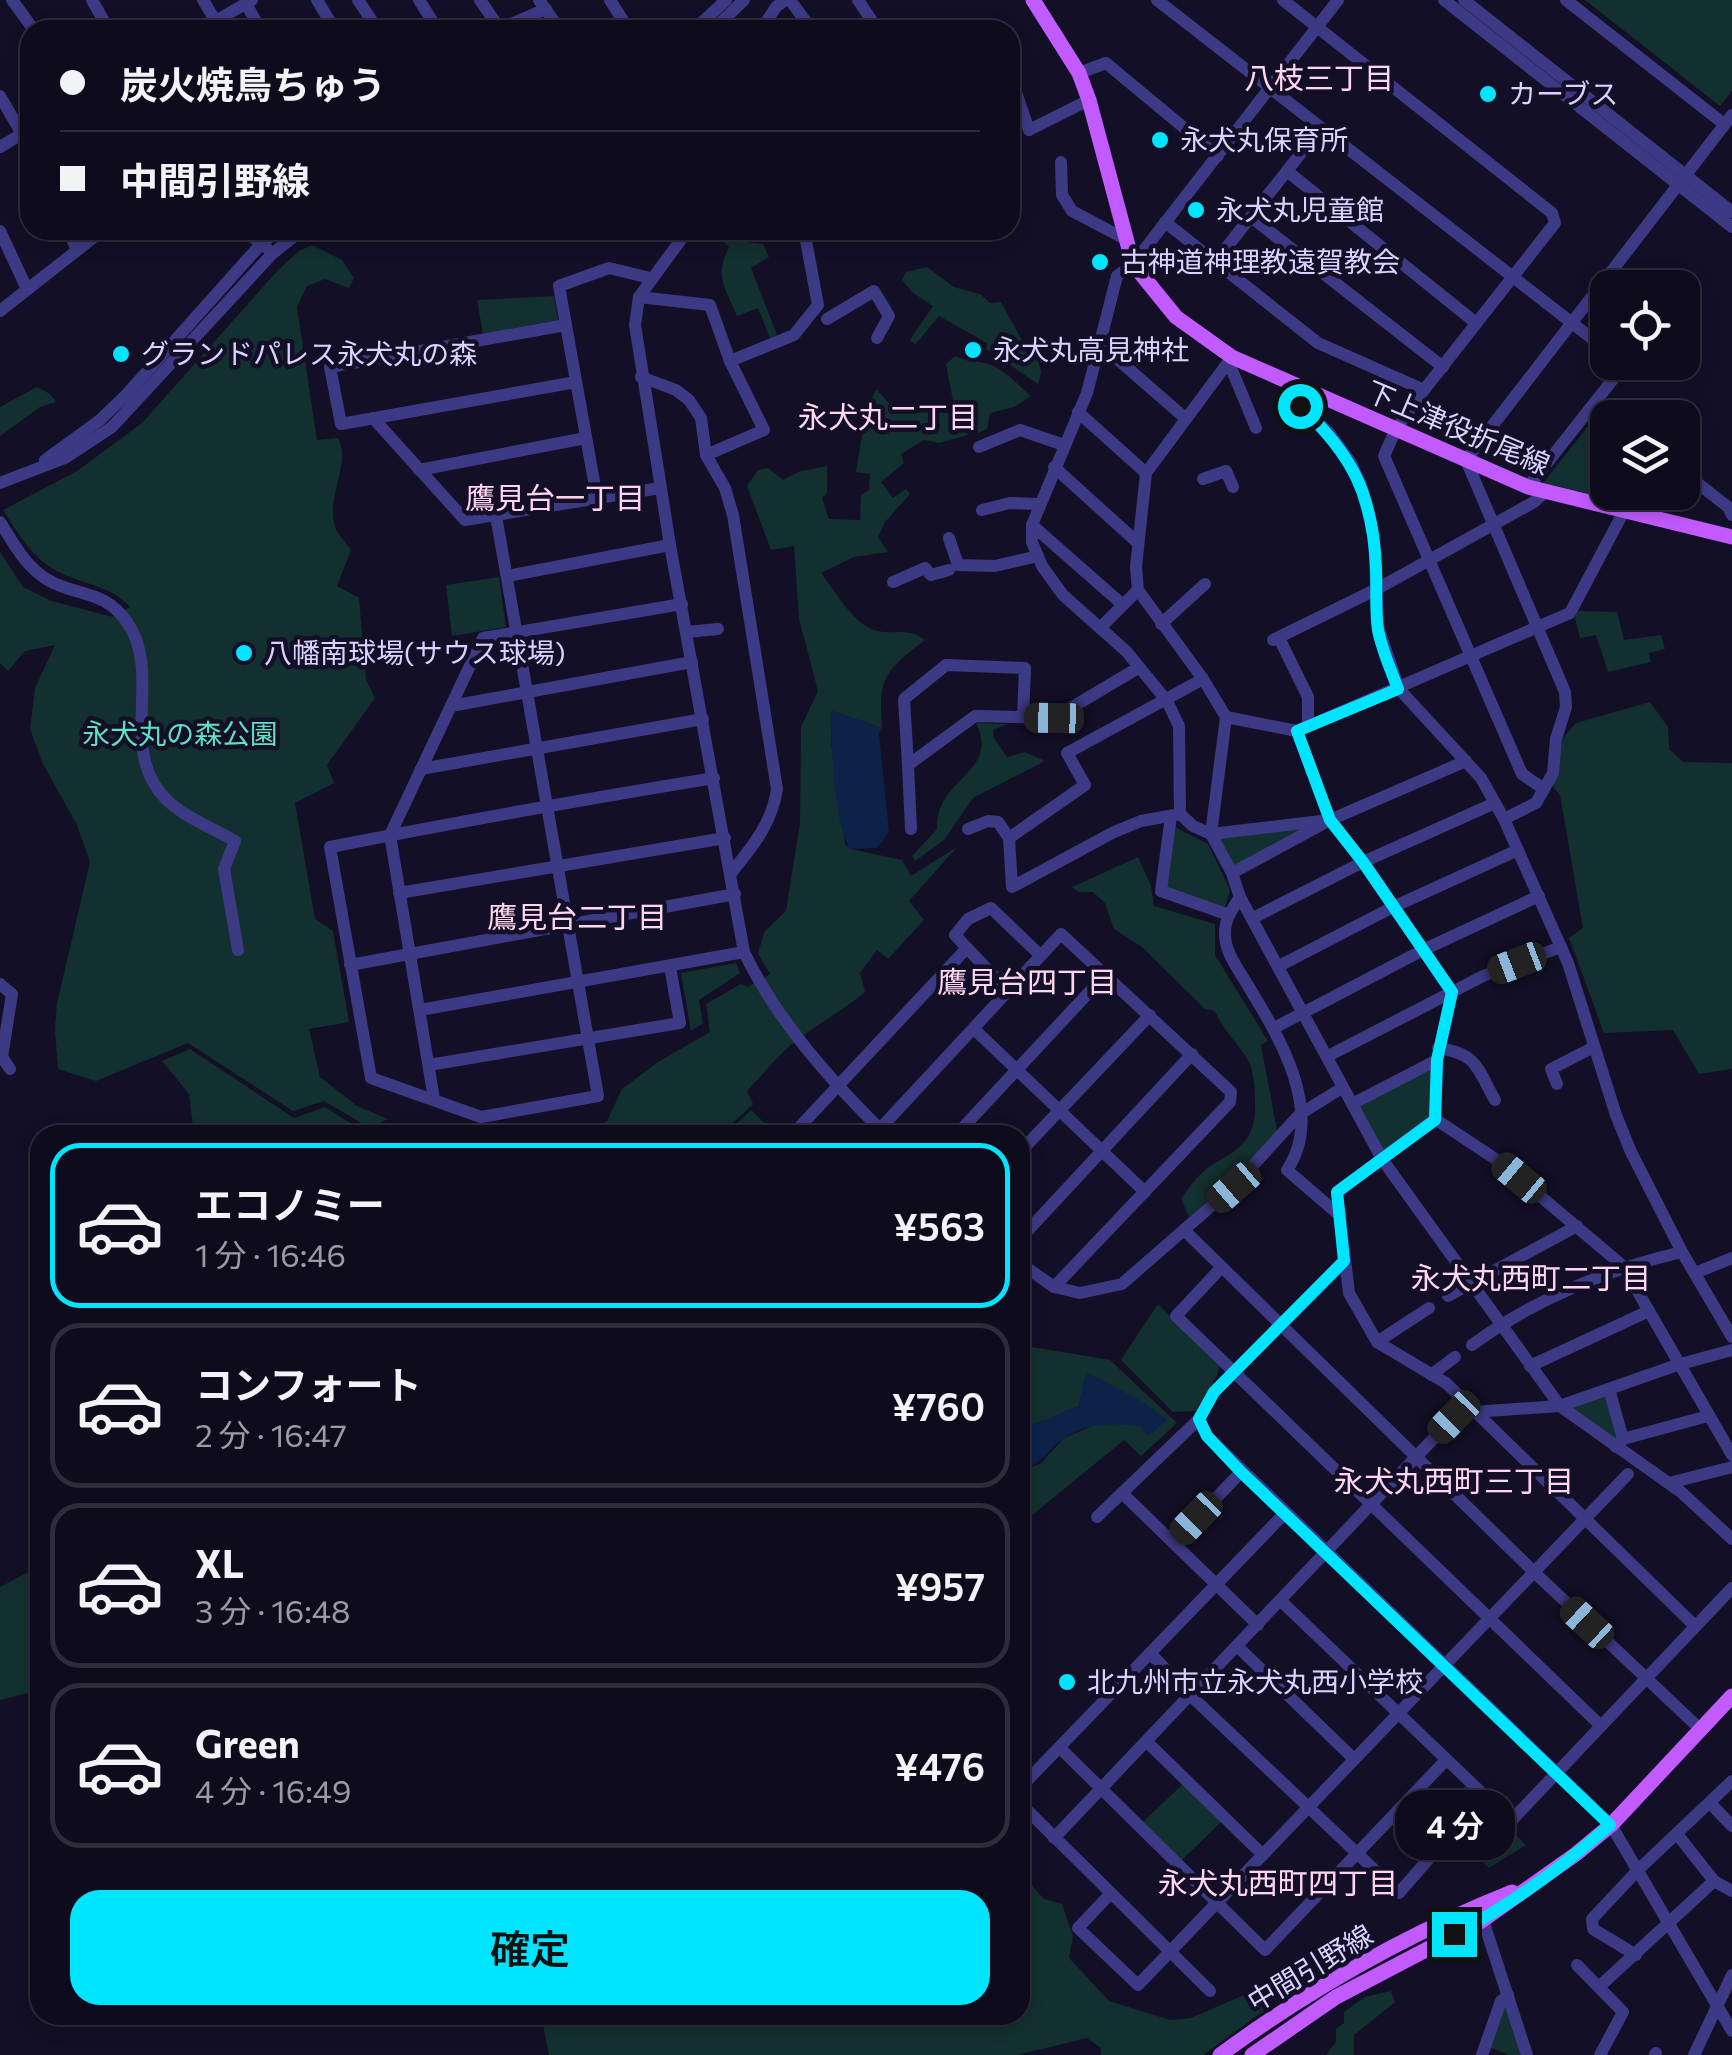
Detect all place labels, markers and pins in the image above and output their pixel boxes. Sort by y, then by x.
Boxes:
place label: カーブス [1508,76,1618,110]
marker: カーブス [1477,83,1499,105]
place label: 永犬丸保育所 [1180,122,1348,156]
marker: 永犬丸保育所 [1149,129,1171,151]
place label: 永犬丸児童館 [1216,192,1384,226]
marker: 永犬丸児童館 [1185,199,1207,221]
place label: 古神道神理教遠賀教会 [1120,244,1400,278]
marker: 古神道神理教遠賀教会 [1089,251,1111,273]
place label: 永犬丸高見神社 [993,332,1189,366]
place label: グランドパレス永犬丸の森 [141,336,477,370]
marker: 永犬丸高見神社 [962,339,984,361]
marker: グランドパレス永犬丸の森 [110,343,132,365]
place label: 八幡南球場(サウス球場) [264,635,566,669]
marker: 八幡南球場(サウス球場) [233,642,255,664]
place label: 北九州市立永犬丸西小学校 [1087,1664,1423,1698]
marker: 北九州市立永犬丸西小学校 [1056,1671,1078,1693]

